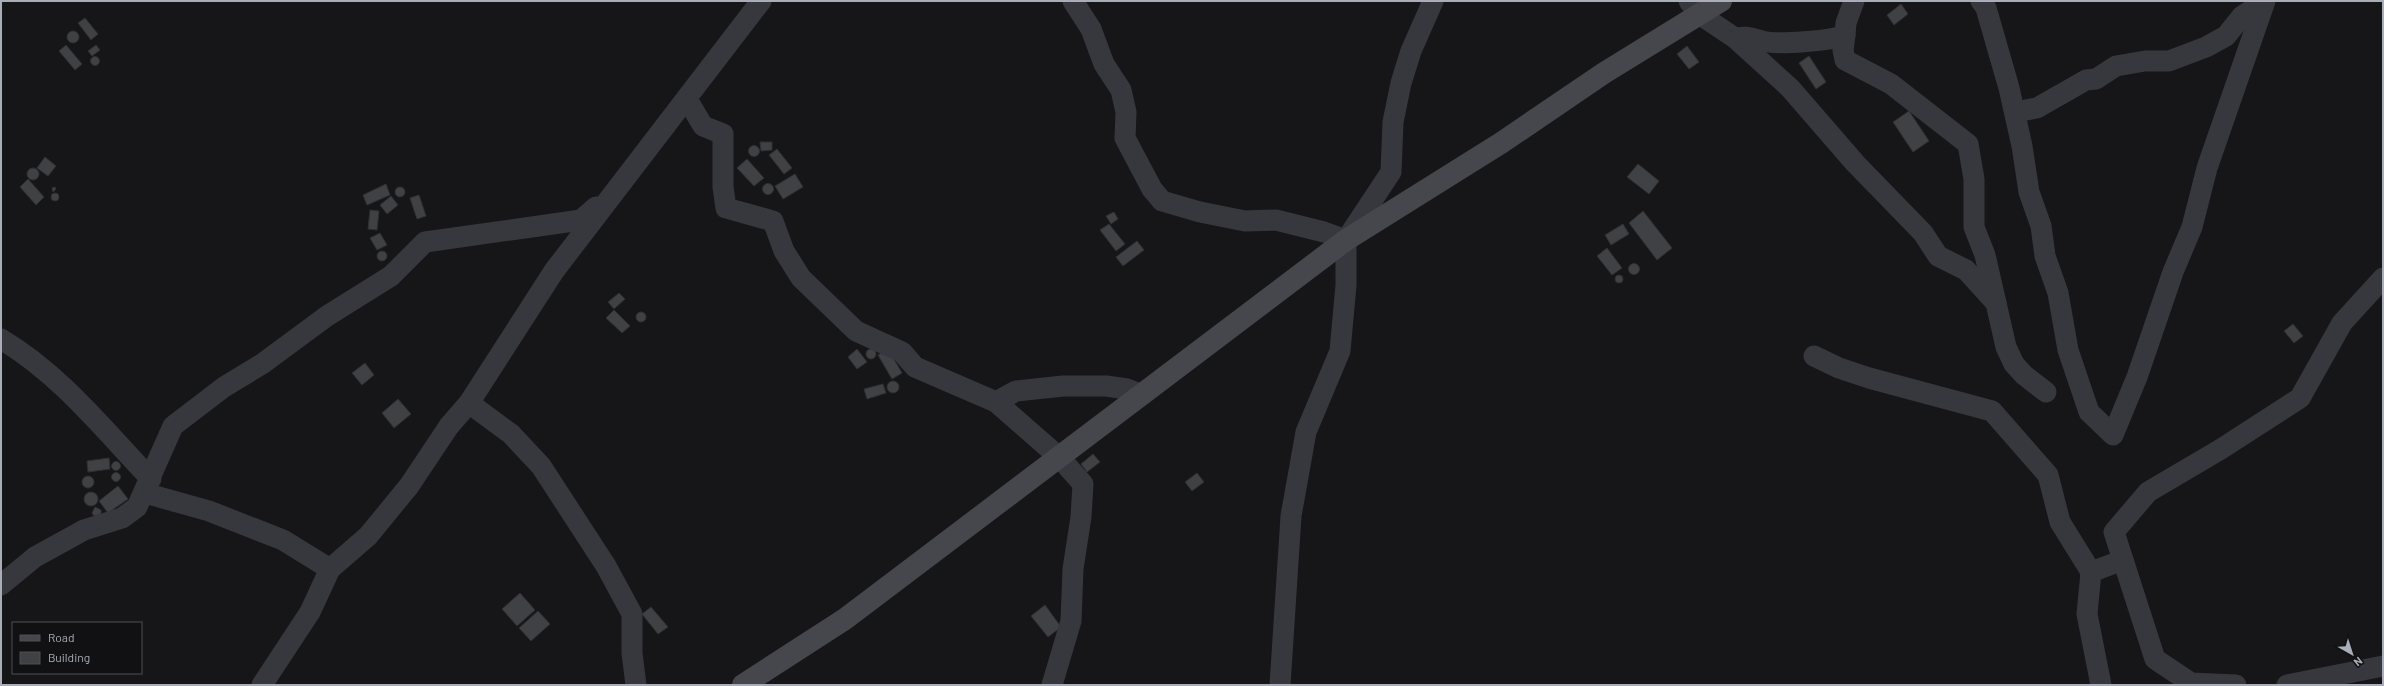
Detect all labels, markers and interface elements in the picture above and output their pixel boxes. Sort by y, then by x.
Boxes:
legend [12,622,142,674]
text: Road [48,630,75,644]
north arrow [2332,634,2372,674]
text: Building [48,650,90,664]
text: N [2352,655,2366,670]

